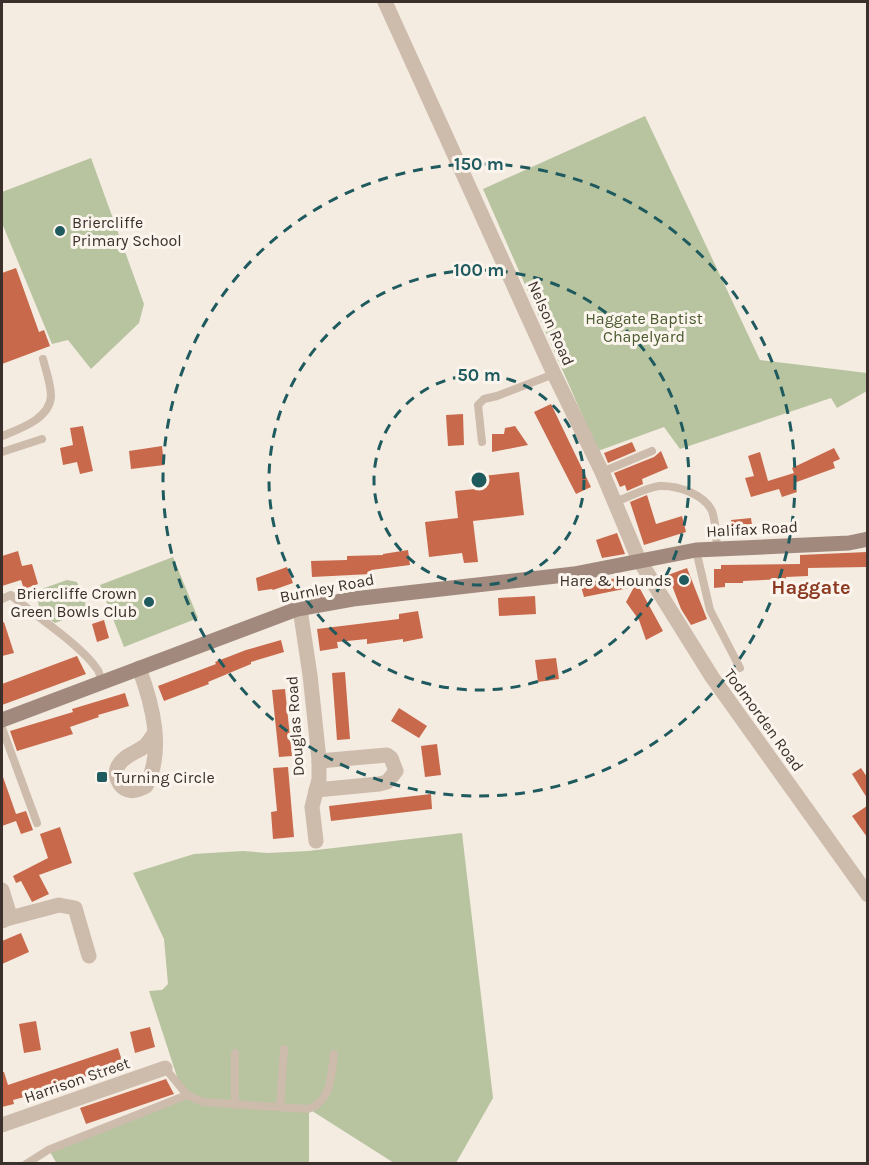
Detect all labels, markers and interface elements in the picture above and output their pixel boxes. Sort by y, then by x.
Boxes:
text: 150 m [454,153,504,175]
place label: Briercliffe Primary School [72,213,182,250]
marker: Briercliffe Primary School [53,224,67,238]
text: 100 m [454,259,504,281]
street label: Nelson Road [524,278,578,368]
park label: Haggate Baptist Chapelyard [585,309,703,346]
text: 50 m [457,364,501,386]
centre of rings [469,470,489,490]
street label: Halifax Road [706,517,798,541]
street label: Burnley Road [278,570,376,606]
place label: Hare & Hounds [560,571,672,590]
marker: Hare & Hounds [677,573,691,587]
district label: Haggate [771,576,851,599]
place label: Briercliffe Crown Green Bowls Club [11,584,137,621]
marker: Briercliffe Crown Green Bowls Club [142,595,156,609]
street label: Todmorden Road [720,665,808,775]
street label: Douglas Road [282,675,308,777]
place label: Turning Circle [114,768,215,787]
marker: Turning Circle [95,770,109,784]
street label: Harrison Street [22,1053,132,1107]

